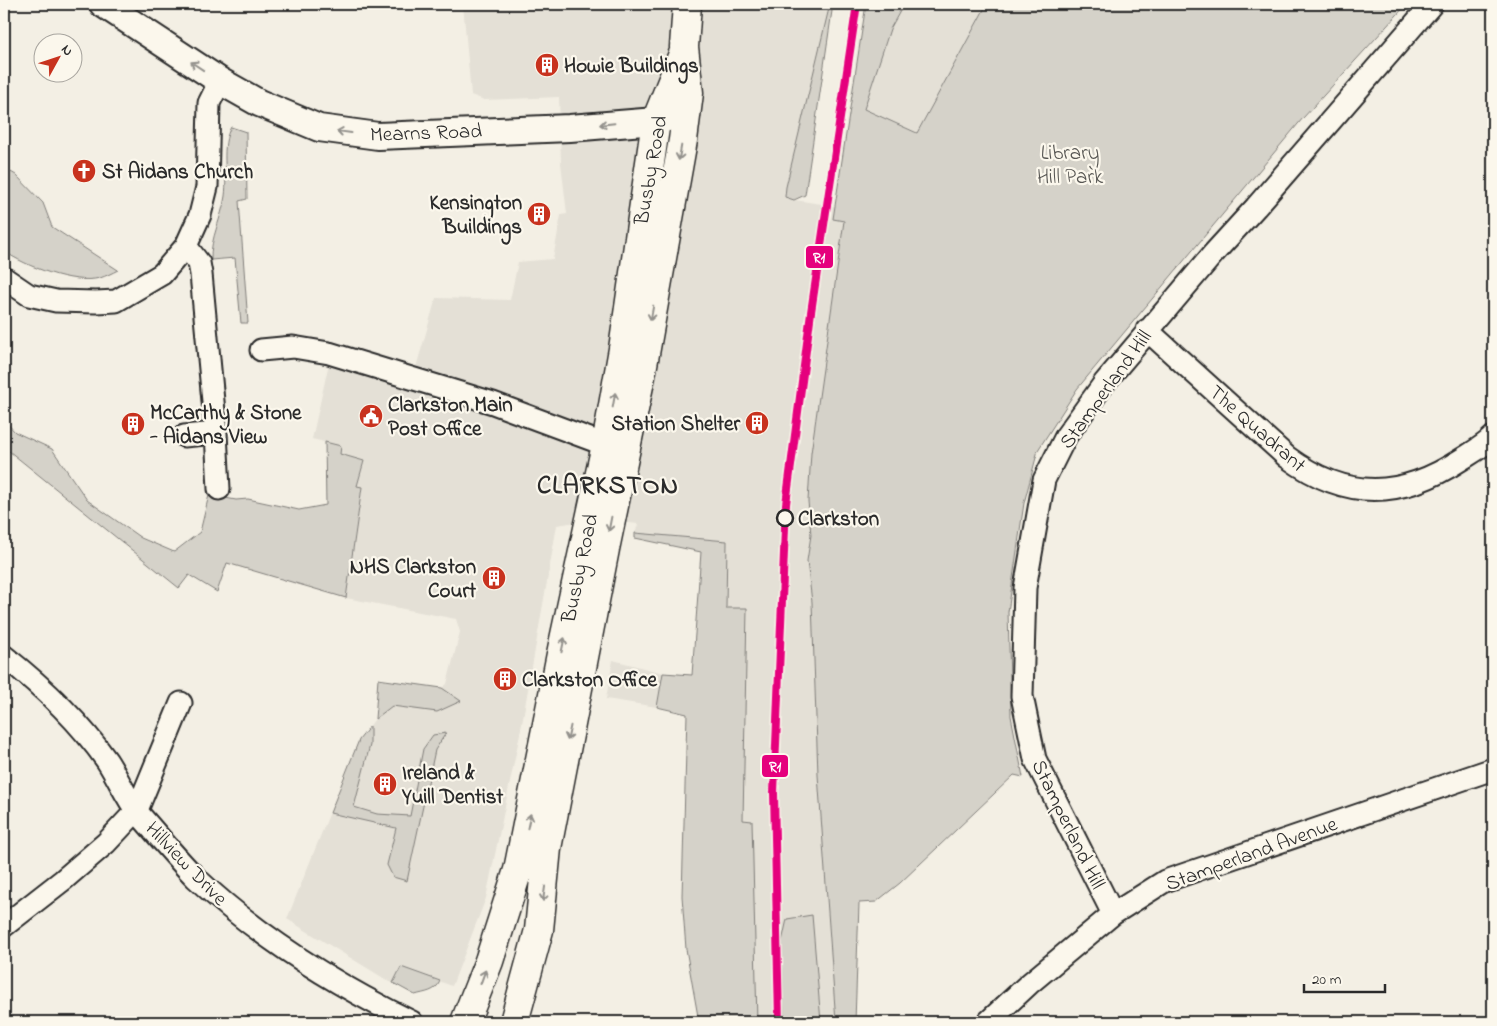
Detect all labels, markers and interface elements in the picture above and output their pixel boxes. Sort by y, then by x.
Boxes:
north arrow [32,32,82,82]
text: N [56,40,78,61]
building icon: Howie Buildings [534,52,560,78]
place label: Howie Buildings [564,52,699,84]
one-way arrow [190,61,204,71]
street label: Busby Road [627,113,678,229]
street label: Mearns Road [370,117,483,151]
one-way arrow [600,119,616,129]
one-way arrow [336,127,352,137]
park label: Library Hill Park [1037,139,1104,193]
one-way arrow [675,145,685,161]
church icon: St Aidans Church [71,158,97,184]
place label: St Aidans Church [102,158,253,188]
place label: Kensington Buildings [429,189,522,245]
building icon: Kensington Buildings [526,201,552,227]
line badge: R1 [805,245,834,269]
text: R1 [812,248,826,269]
one-way arrow [646,305,656,321]
street label: Stamperland Hill [1053,324,1160,456]
street label: The Quadrant [1201,379,1312,480]
place label: Clarkston Main Post Office [388,391,513,445]
one-way arrow [609,392,619,408]
place label: McCarthy & Stone - Aidans View [149,399,302,453]
public building icon: Clarkston Main Post Office [358,403,384,429]
place label: Station Shelter [611,410,740,440]
building icon: Station Shelter [744,410,770,436]
building icon: McCarthy & Stone - Aidans View [120,411,146,437]
district label: CLARKSTON [537,468,679,506]
place label: Clarkston [798,505,879,535]
marker: Clarkston [776,509,794,527]
street label: Busby Road [555,511,609,627]
one-way arrow [605,516,615,532]
place label: NHS Clarkston Court [350,553,477,607]
building icon: NHS Clarkston Court [481,565,507,591]
one-way arrow [558,637,568,653]
building icon: Clarkston Office [492,666,518,692]
place label: Clarkston Office [522,666,658,696]
one-way arrow [564,725,574,741]
line badge: R1 [761,754,789,778]
street label: Stamperland Hill [1023,755,1112,895]
text: R1 [768,757,782,778]
place label: Ireland & Yuill Dentist [401,759,504,813]
building icon: Ireland & Yuill Dentist [372,771,398,797]
street label: Stamperland Avenue [1162,810,1342,900]
one-way arrow [524,814,534,830]
street label: Hillview Drive [138,815,234,914]
one-way arrow [538,885,548,901]
scale bar [1304,961,1386,993]
text: 20 m [1312,969,1342,991]
one-way arrow [479,970,488,985]

